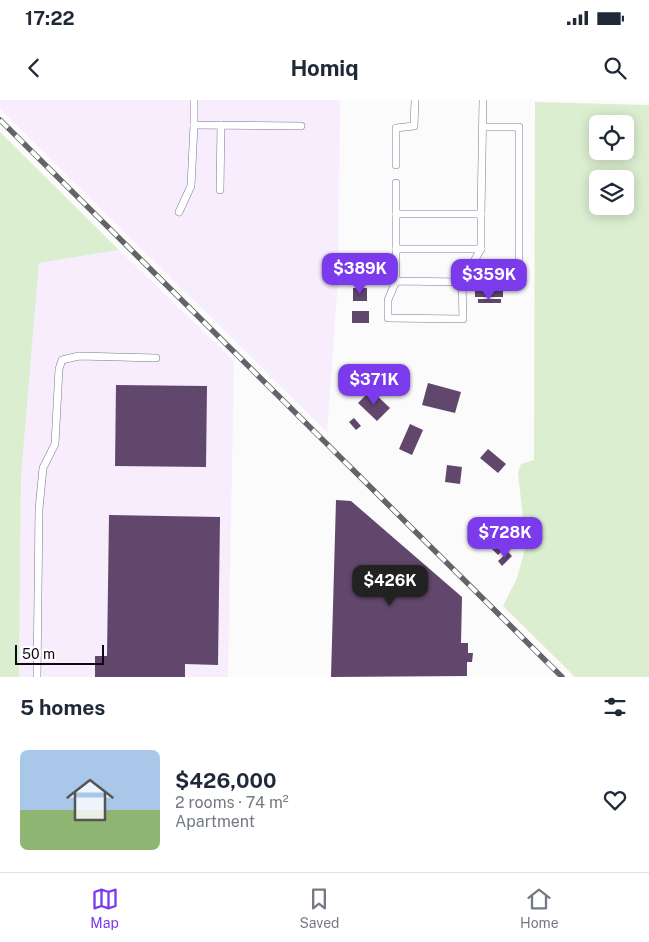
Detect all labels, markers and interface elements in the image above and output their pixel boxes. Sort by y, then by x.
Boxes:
text: 17:22 [25,7,75,29]
icon: back [20,54,48,82]
icon: search [601,54,629,82]
text: Homiq [290,55,359,81]
map controls [589,115,634,215]
button: locate [589,115,634,160]
button: layers [589,170,634,215]
pin: $389K [325,252,395,295]
pin: $359K [454,258,524,301]
text: $389K [333,259,387,278]
text: $359K [462,265,516,284]
pin: $371K [339,364,409,406]
text: $371K [349,370,399,389]
pin: $728K [470,516,540,559]
text: $728K [478,523,532,542]
pin: $426K [355,564,425,607]
text: $426K [363,571,417,590]
scale bar [15,642,104,665]
text: 50 m [22,646,55,662]
icon: filters [601,693,629,721]
text: 5 homes [20,695,105,720]
text: $426,000 [175,768,277,793]
icon: home [60,770,120,830]
icon: heart [601,786,629,814]
text: 2 rooms · 74 m² [175,793,289,812]
text: Apartment [175,812,255,831]
tab: Map [90,885,119,931]
tab: Saved [299,885,339,931]
tab: Home [520,885,559,931]

